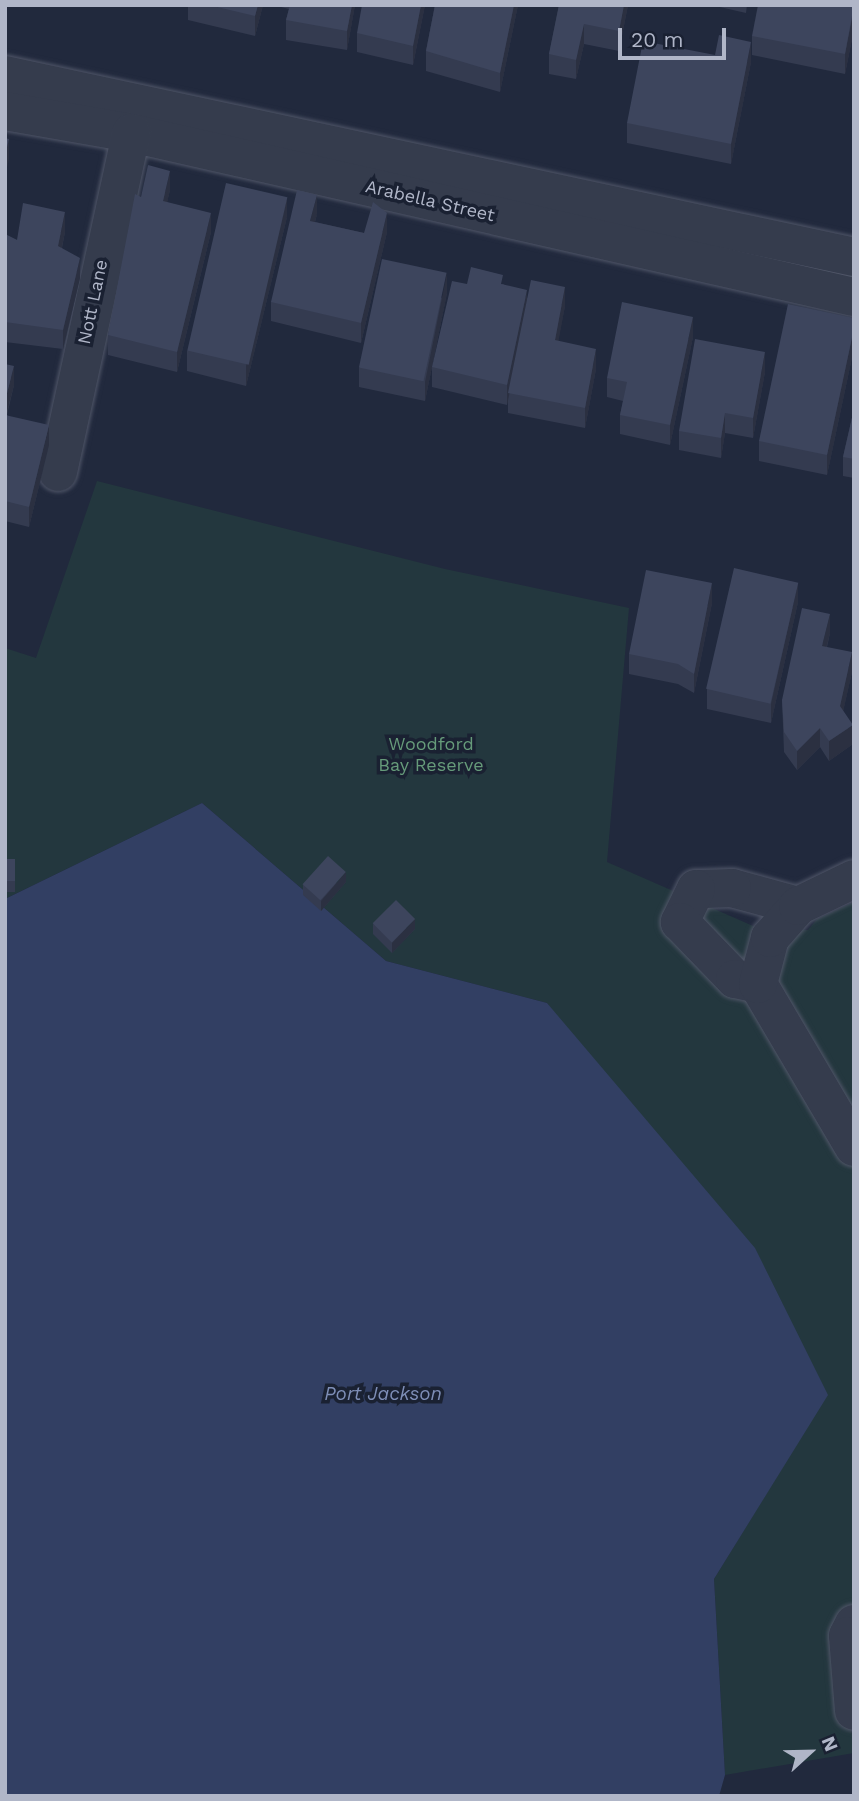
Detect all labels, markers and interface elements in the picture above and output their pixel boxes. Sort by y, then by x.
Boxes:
scale bar [621,14,730,58]
text: 20 m [631,27,683,52]
street label: Arabella Street [363,176,497,226]
street label: Nott Lane [73,258,113,346]
park label: Woodford Bay Reserve [378,734,484,776]
water label: Port Jackson [324,1383,442,1405]
north arrow [775,1717,845,1787]
text: N [817,1733,843,1755]

